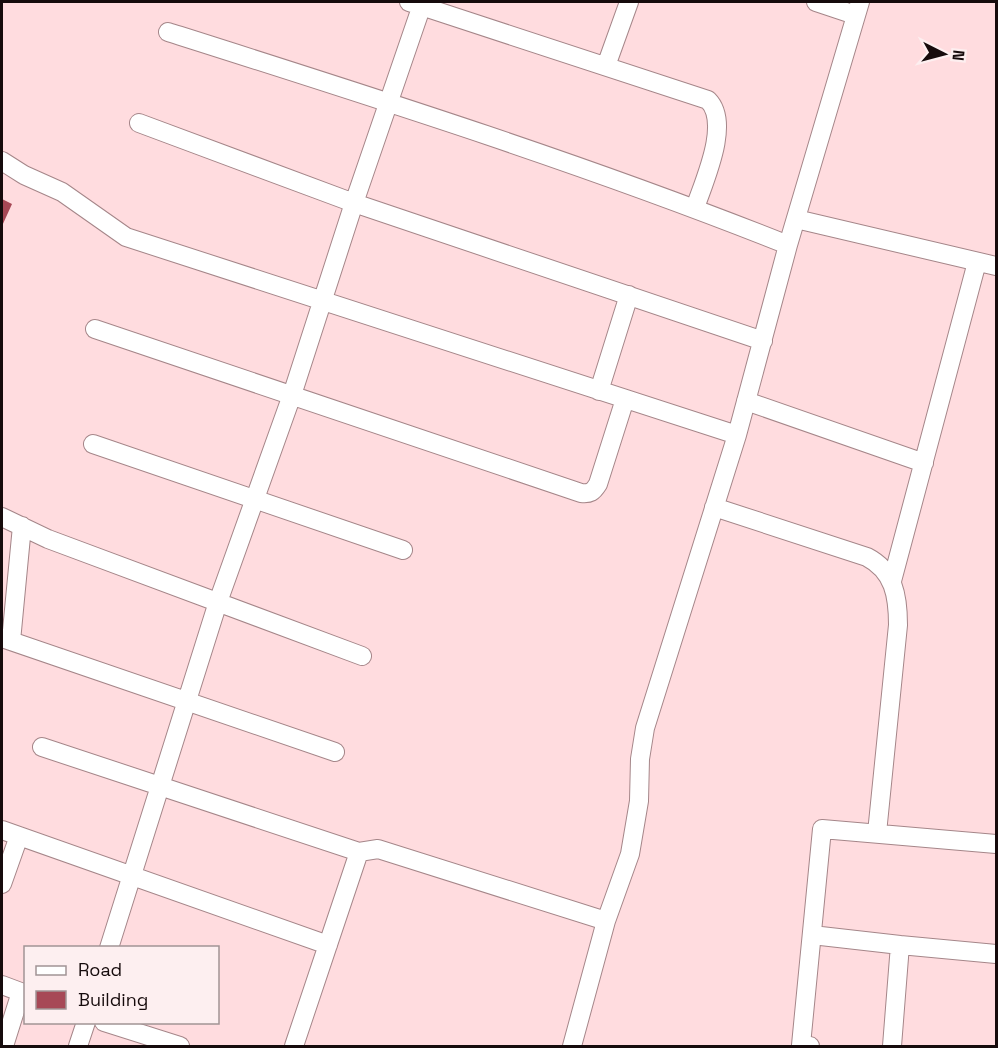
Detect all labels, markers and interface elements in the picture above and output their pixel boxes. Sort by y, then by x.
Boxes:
north arrow [914,24,974,84]
text: N [947,49,969,62]
legend [24,946,219,1024]
text: Road [78,958,122,981]
text: Building [78,988,148,1011]

